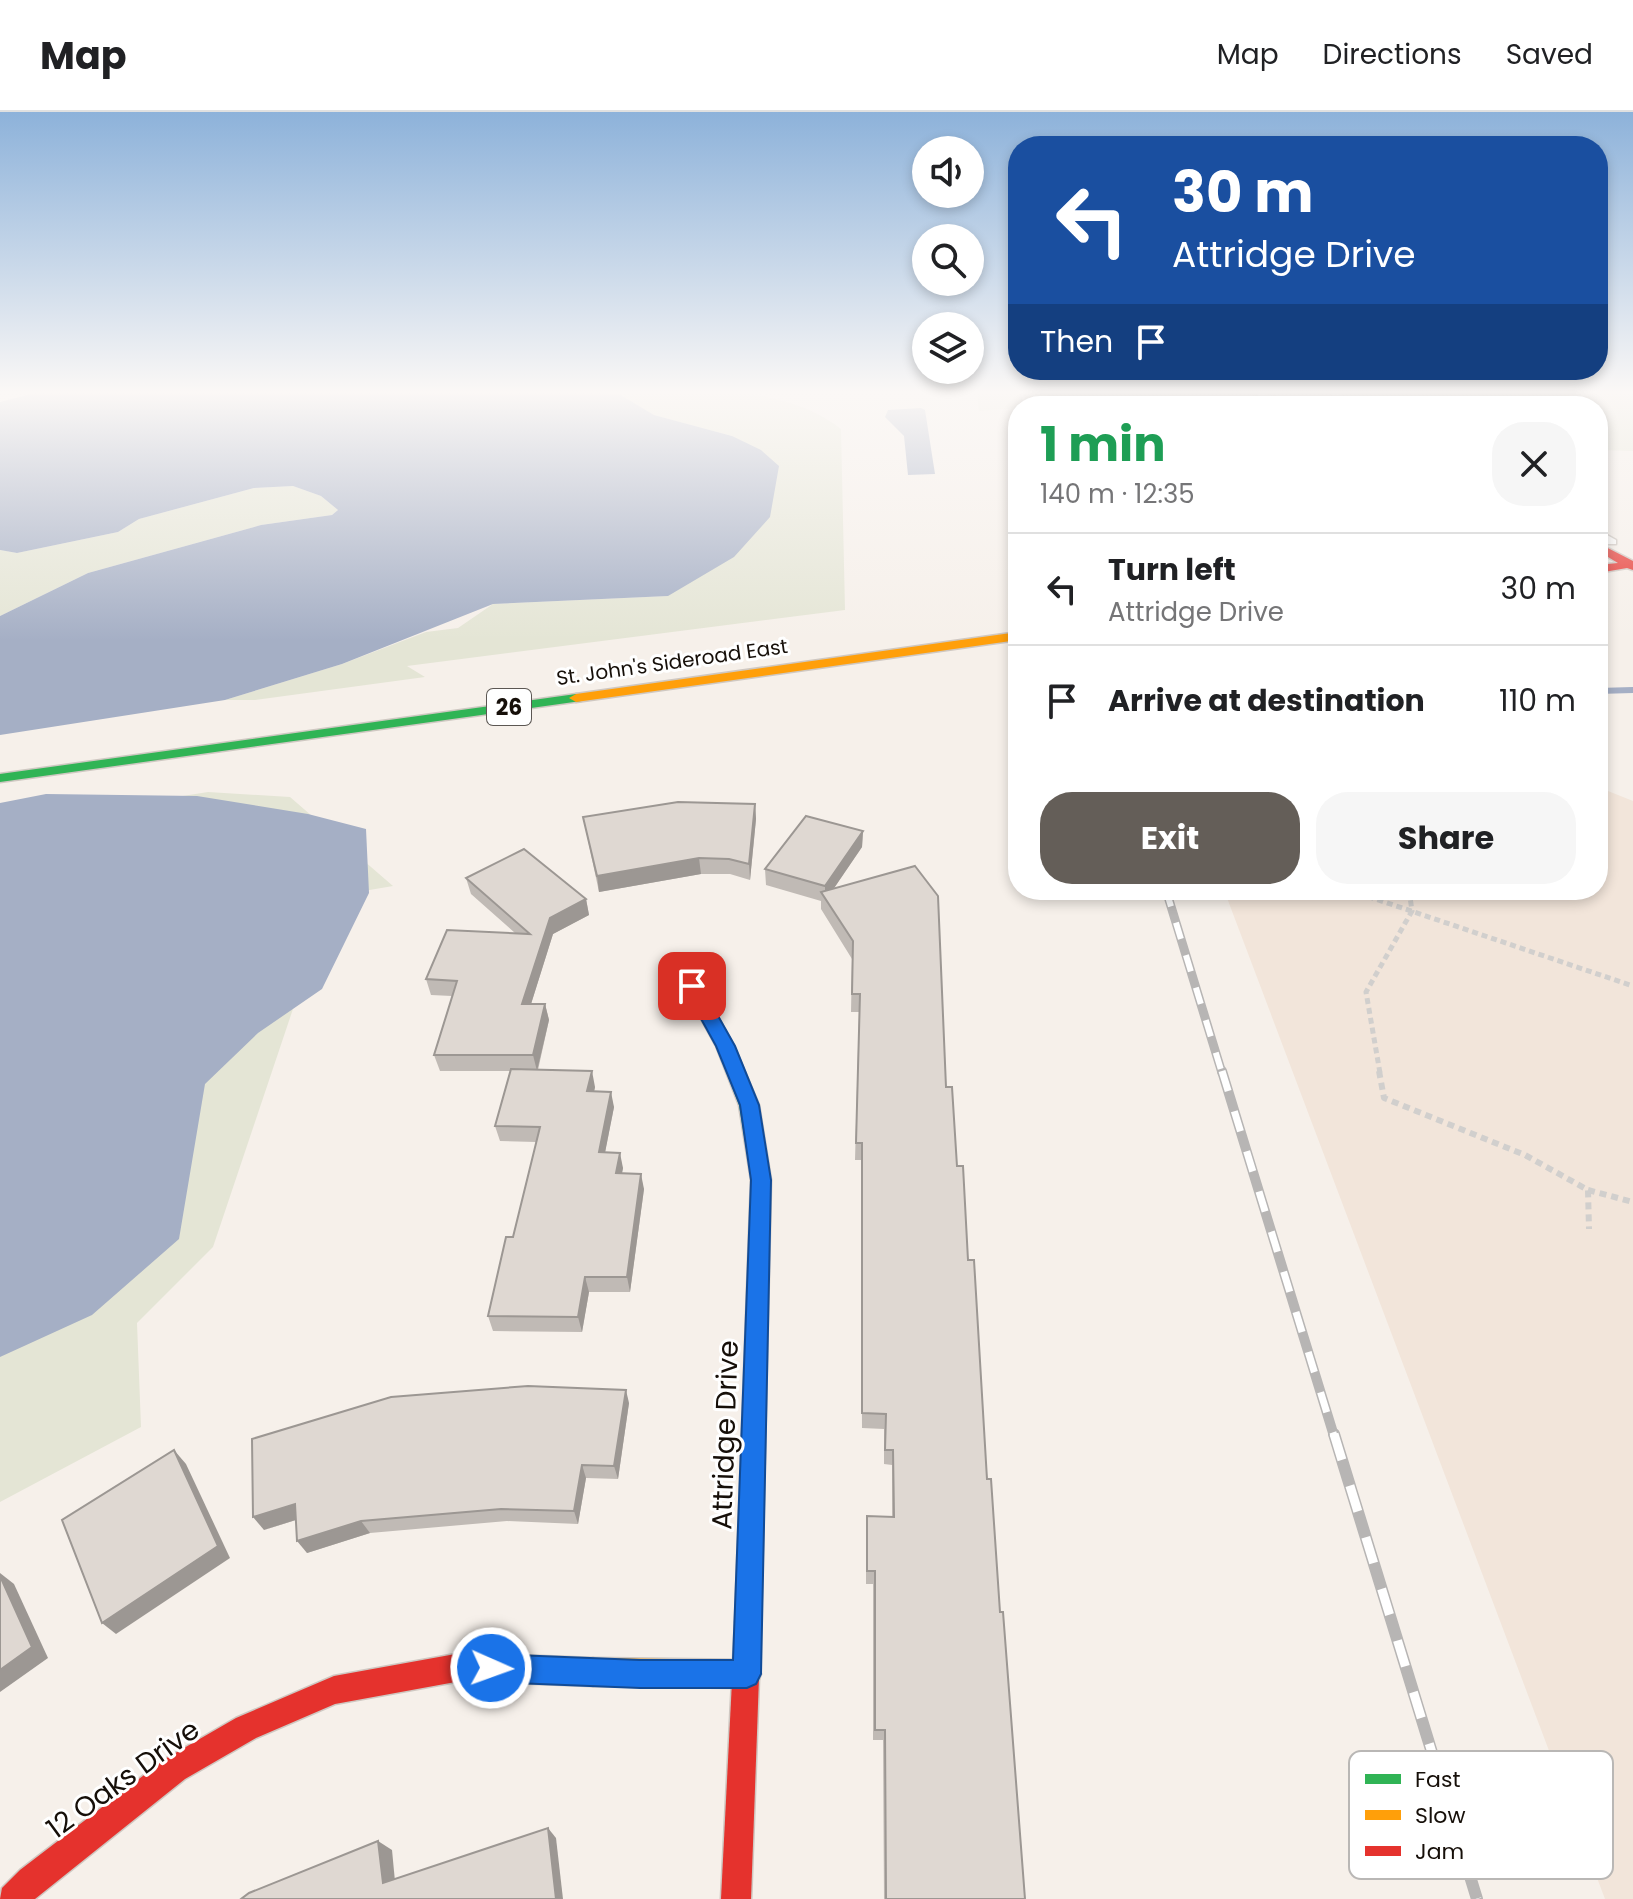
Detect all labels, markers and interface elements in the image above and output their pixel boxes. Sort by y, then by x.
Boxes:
text: Map [40,29,127,82]
text: Map [1217,35,1279,74]
text: Directions [1323,35,1462,74]
text: Saved [1506,35,1593,74]
map controls [912,136,984,384]
button: sound [912,136,984,208]
text: 30 m [1172,153,1314,232]
icon: left [1040,168,1144,272]
button: search [912,224,984,296]
text: Attridge Drive [1172,229,1416,280]
button: layers [912,312,984,384]
text: Then [1040,320,1113,363]
icon: arrive [1129,320,1173,364]
text: 1 min [1040,411,1166,478]
button: close [1492,422,1576,506]
text: 140 m · 12:35 [1040,476,1195,512]
text: Turn left [1108,548,1236,591]
icon: left [1040,567,1084,611]
text: 30 m [1501,567,1576,610]
text: Attridge Drive [1108,594,1284,630]
street label: St. John's Sideroad East [555,632,789,692]
icon: arrive [1040,679,1084,723]
text: Arrive at destination [1108,679,1425,722]
text: 110 m [1499,679,1576,722]
road number: 26 [487,689,531,725]
button: Exit [1040,792,1300,884]
button: Share [1316,792,1576,884]
pin [658,952,726,1020]
icon: arrive [670,964,714,1008]
street label: Attridge Drive [702,1340,748,1530]
position arrow [449,1626,533,1710]
street label: 12 Oaks Drive [39,1710,207,1848]
legend [1349,1751,1613,1879]
text: Fast [1415,1764,1460,1795]
text: Slow [1415,1800,1465,1831]
text: Jam [1415,1836,1464,1867]

